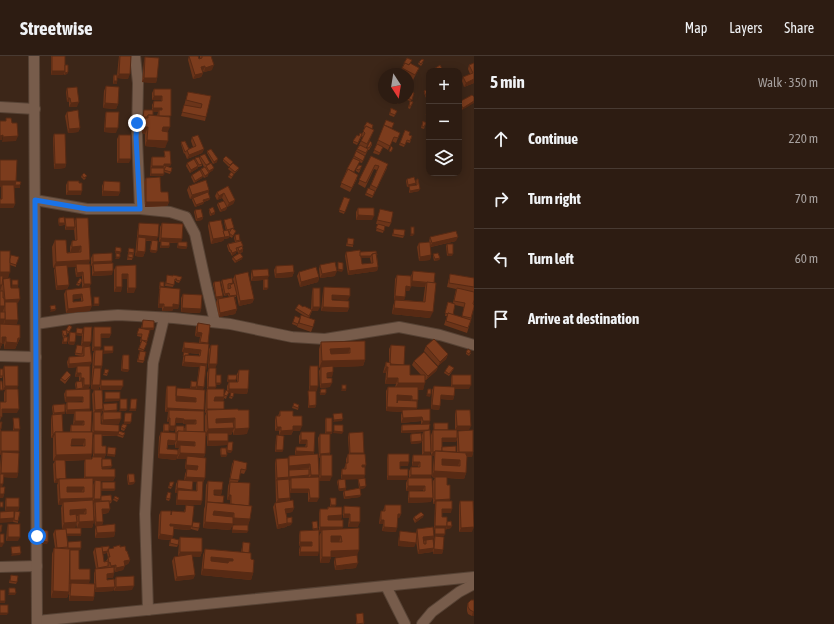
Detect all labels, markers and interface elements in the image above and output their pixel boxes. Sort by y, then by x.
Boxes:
text: Streetwise [20,17,93,39]
text: Map [685,20,707,36]
text: Layers [729,20,762,36]
text: Share [784,20,814,36]
north arrow [378,68,414,104]
map controls [426,68,462,176]
button: + [426,68,462,104]
text: 5 min [490,72,525,92]
text: Walk · 350 m [758,75,818,90]
button: − [426,104,462,140]
route end [128,114,146,132]
icon: ahead [490,128,512,150]
text: Continue [528,130,578,147]
text: 220 m [789,131,818,146]
button: layers [426,140,462,176]
icon: right [490,188,512,210]
text: Turn right [528,190,581,207]
text: 70 m [795,191,818,206]
icon: left [490,248,512,270]
text: Turn left [528,250,574,267]
text: 60 m [795,251,818,266]
icon: arrive [490,308,512,330]
text: Arrive at destination [528,310,639,327]
route start [28,527,46,545]

